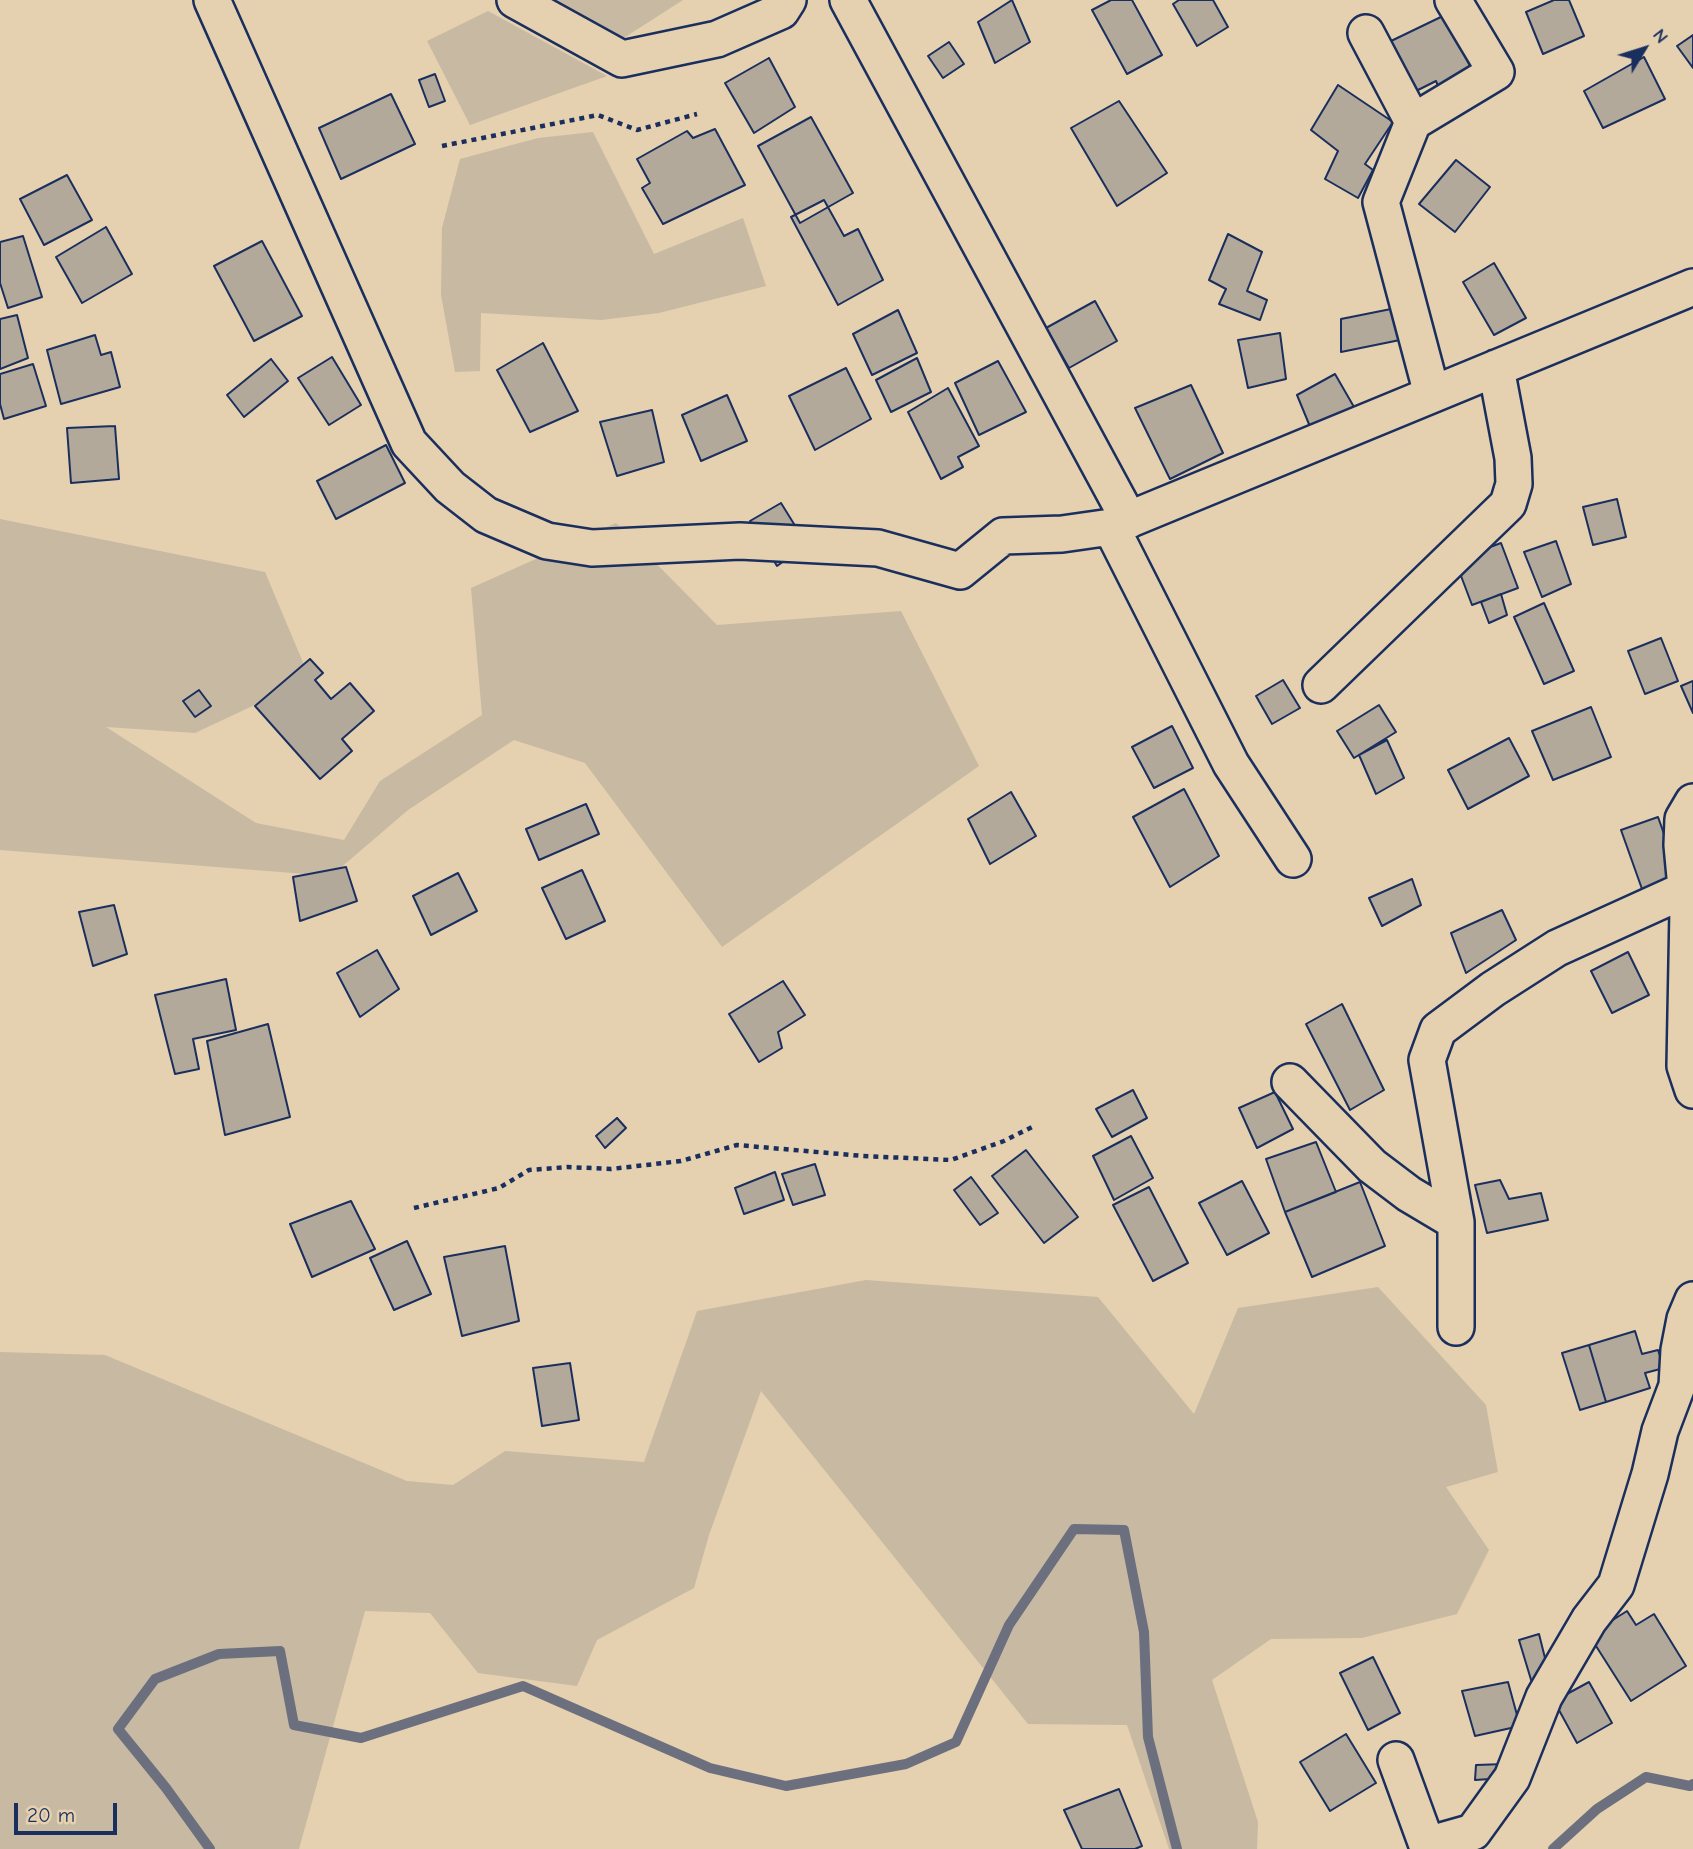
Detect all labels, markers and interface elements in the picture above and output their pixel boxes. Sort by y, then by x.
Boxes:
north arrow [1609,14,1679,84]
text: N [1648,24,1673,48]
scale bar [18,1790,121,1834]
text: 20 m [27,1803,75,1827]

